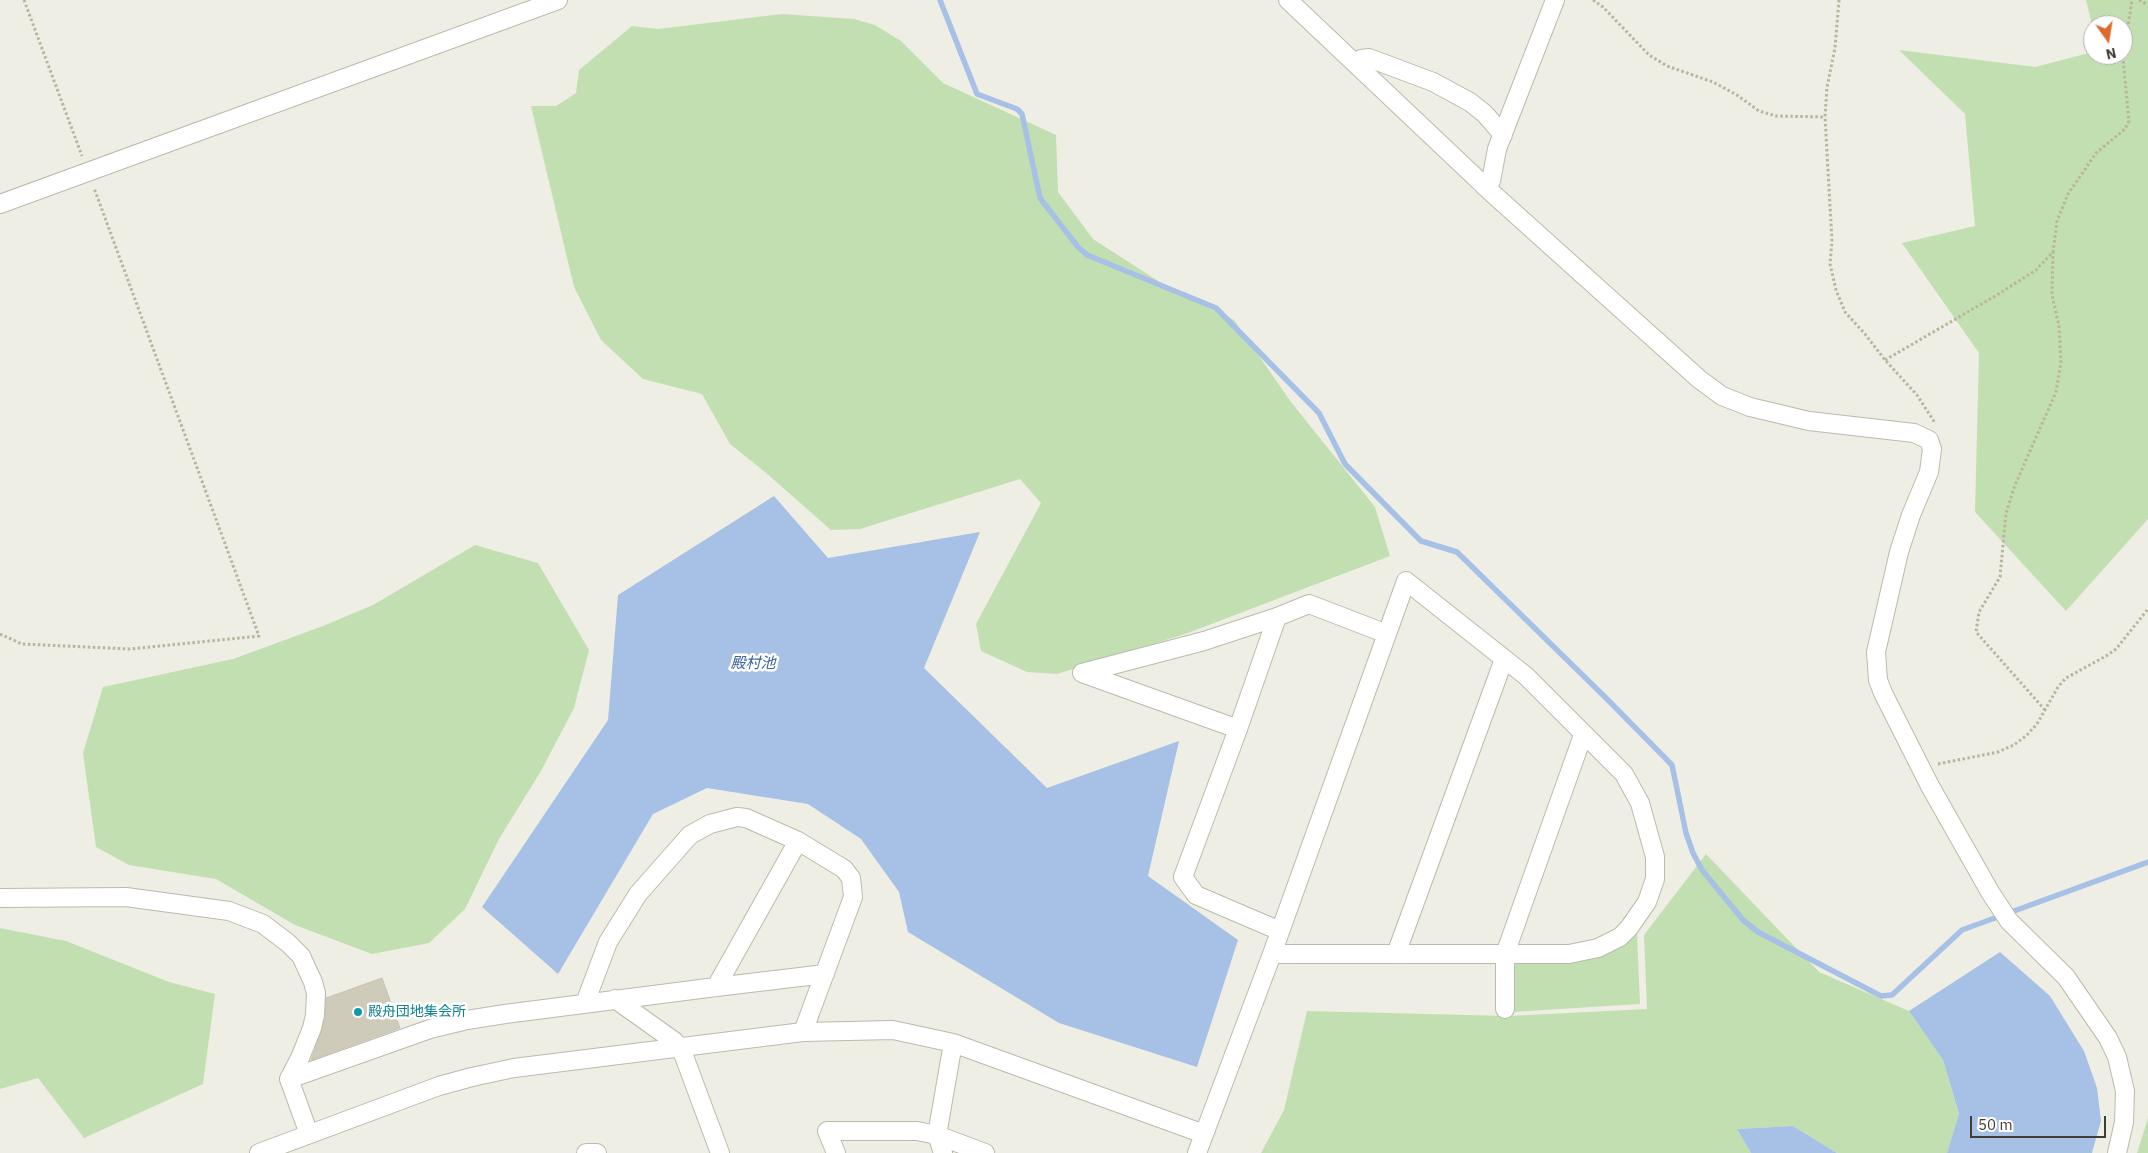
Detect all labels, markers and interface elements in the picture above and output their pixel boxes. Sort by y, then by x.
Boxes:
north arrow [2083,15,2133,65]
text: N [2104,44,2118,64]
water label: 殿村池 [731,655,775,673]
place label: 殿舟団地集会所 [368,1004,466,1020]
marker: 殿舟団地集会所 [352,1006,364,1018]
scale bar [1973,1106,2109,1138]
text: 50 m [1978,1115,2013,1134]

